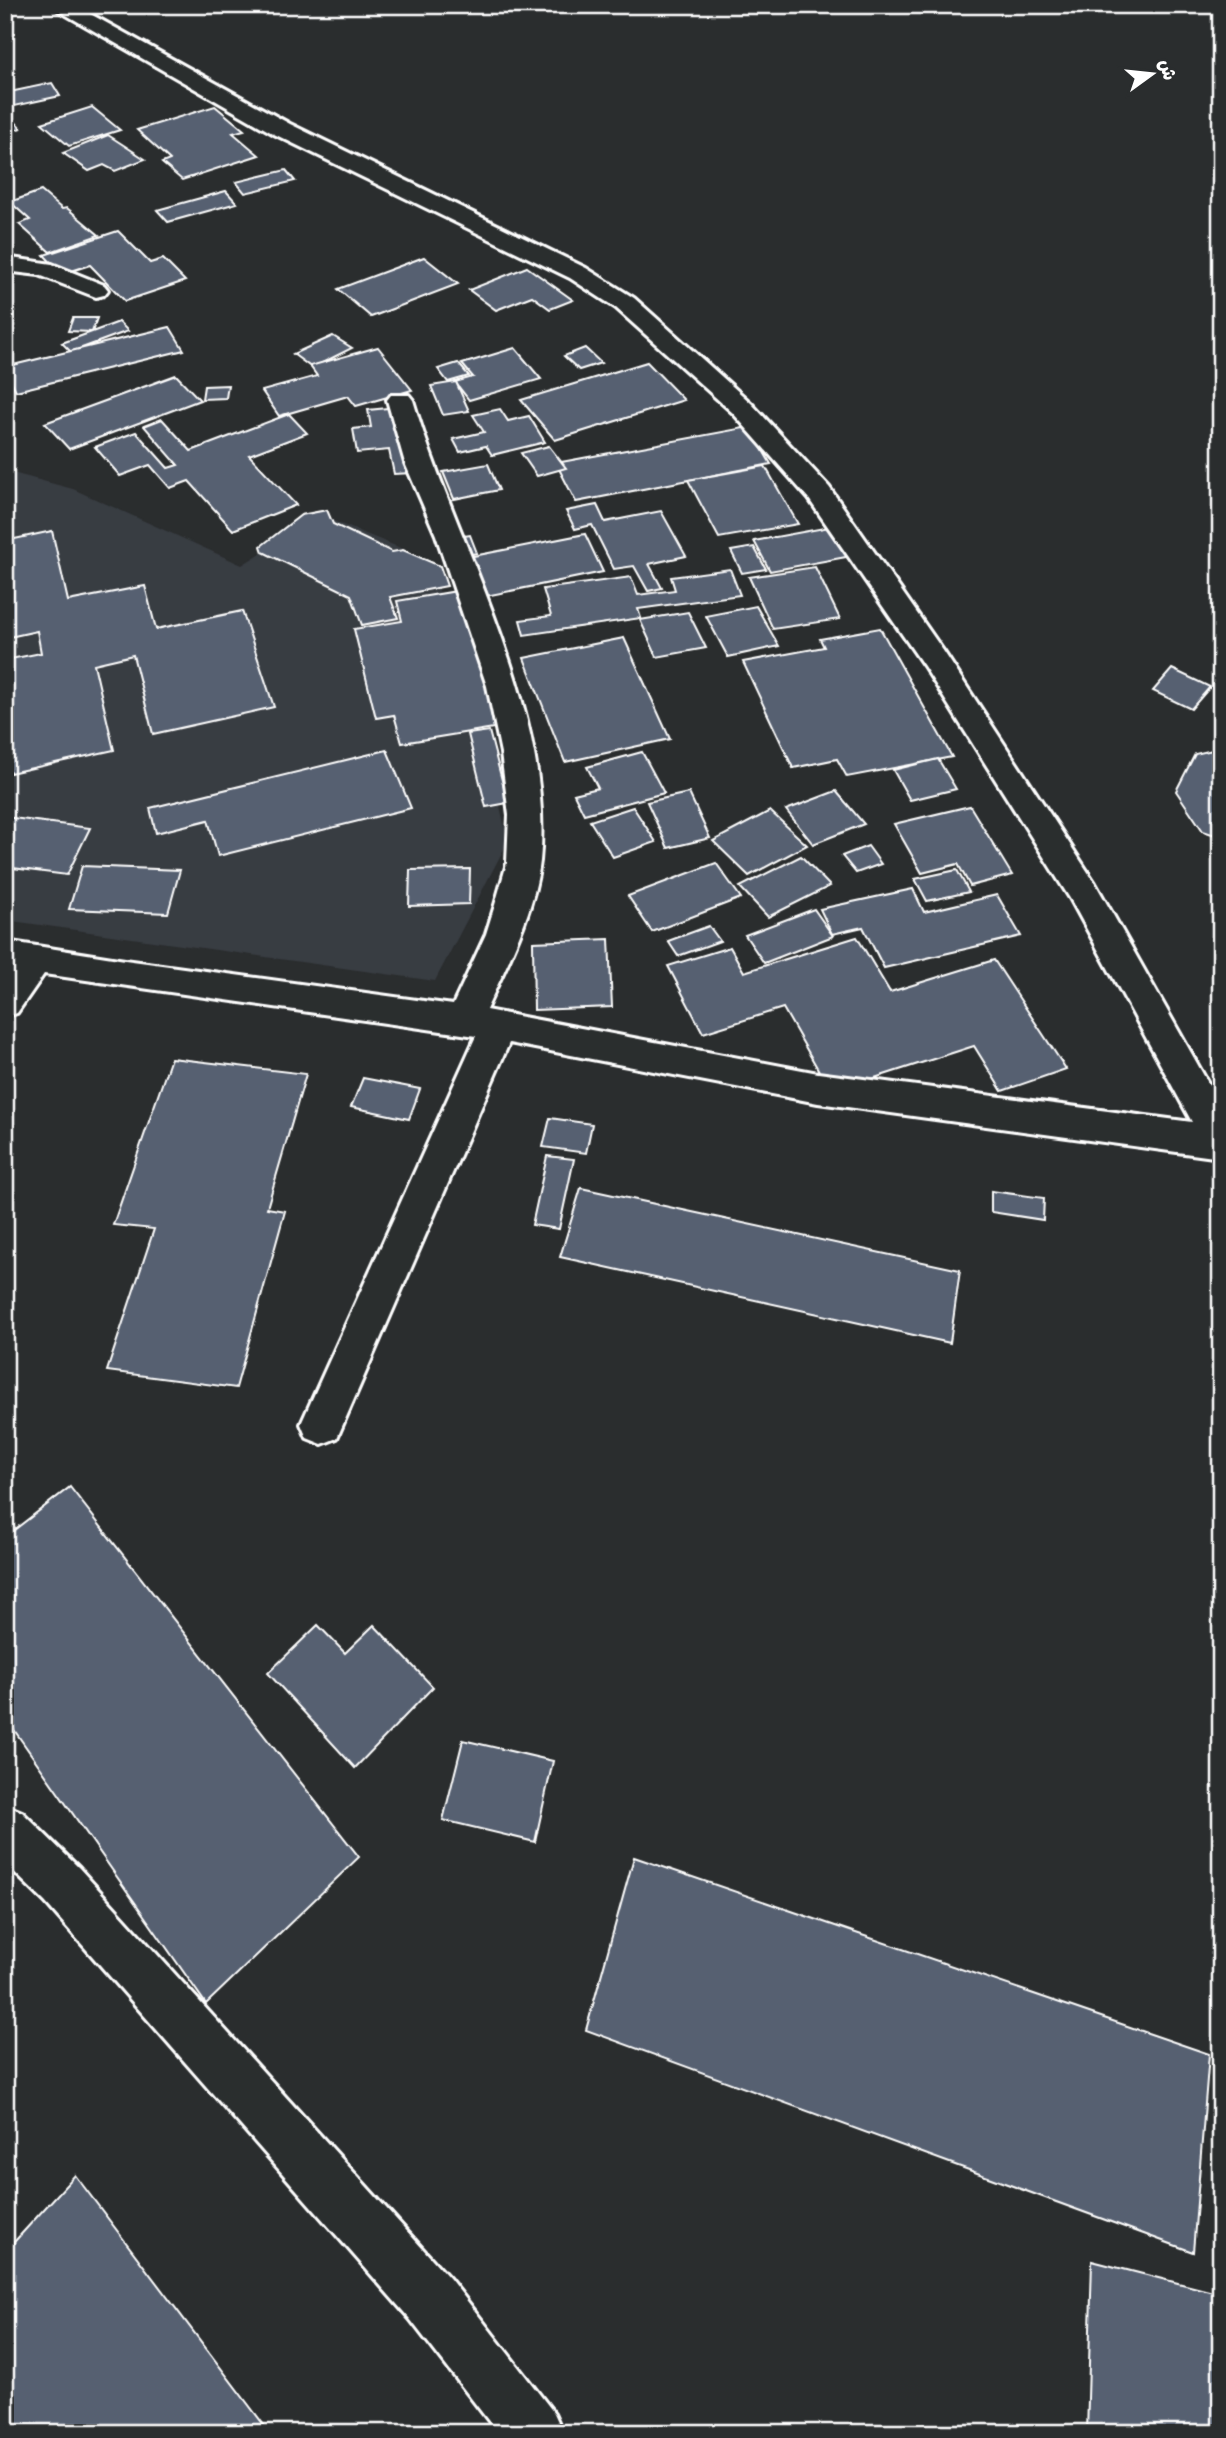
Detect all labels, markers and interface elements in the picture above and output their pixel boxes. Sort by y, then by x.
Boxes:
north arrow [1118,38,1188,108]
text: ش [1153,57,1181,83]

